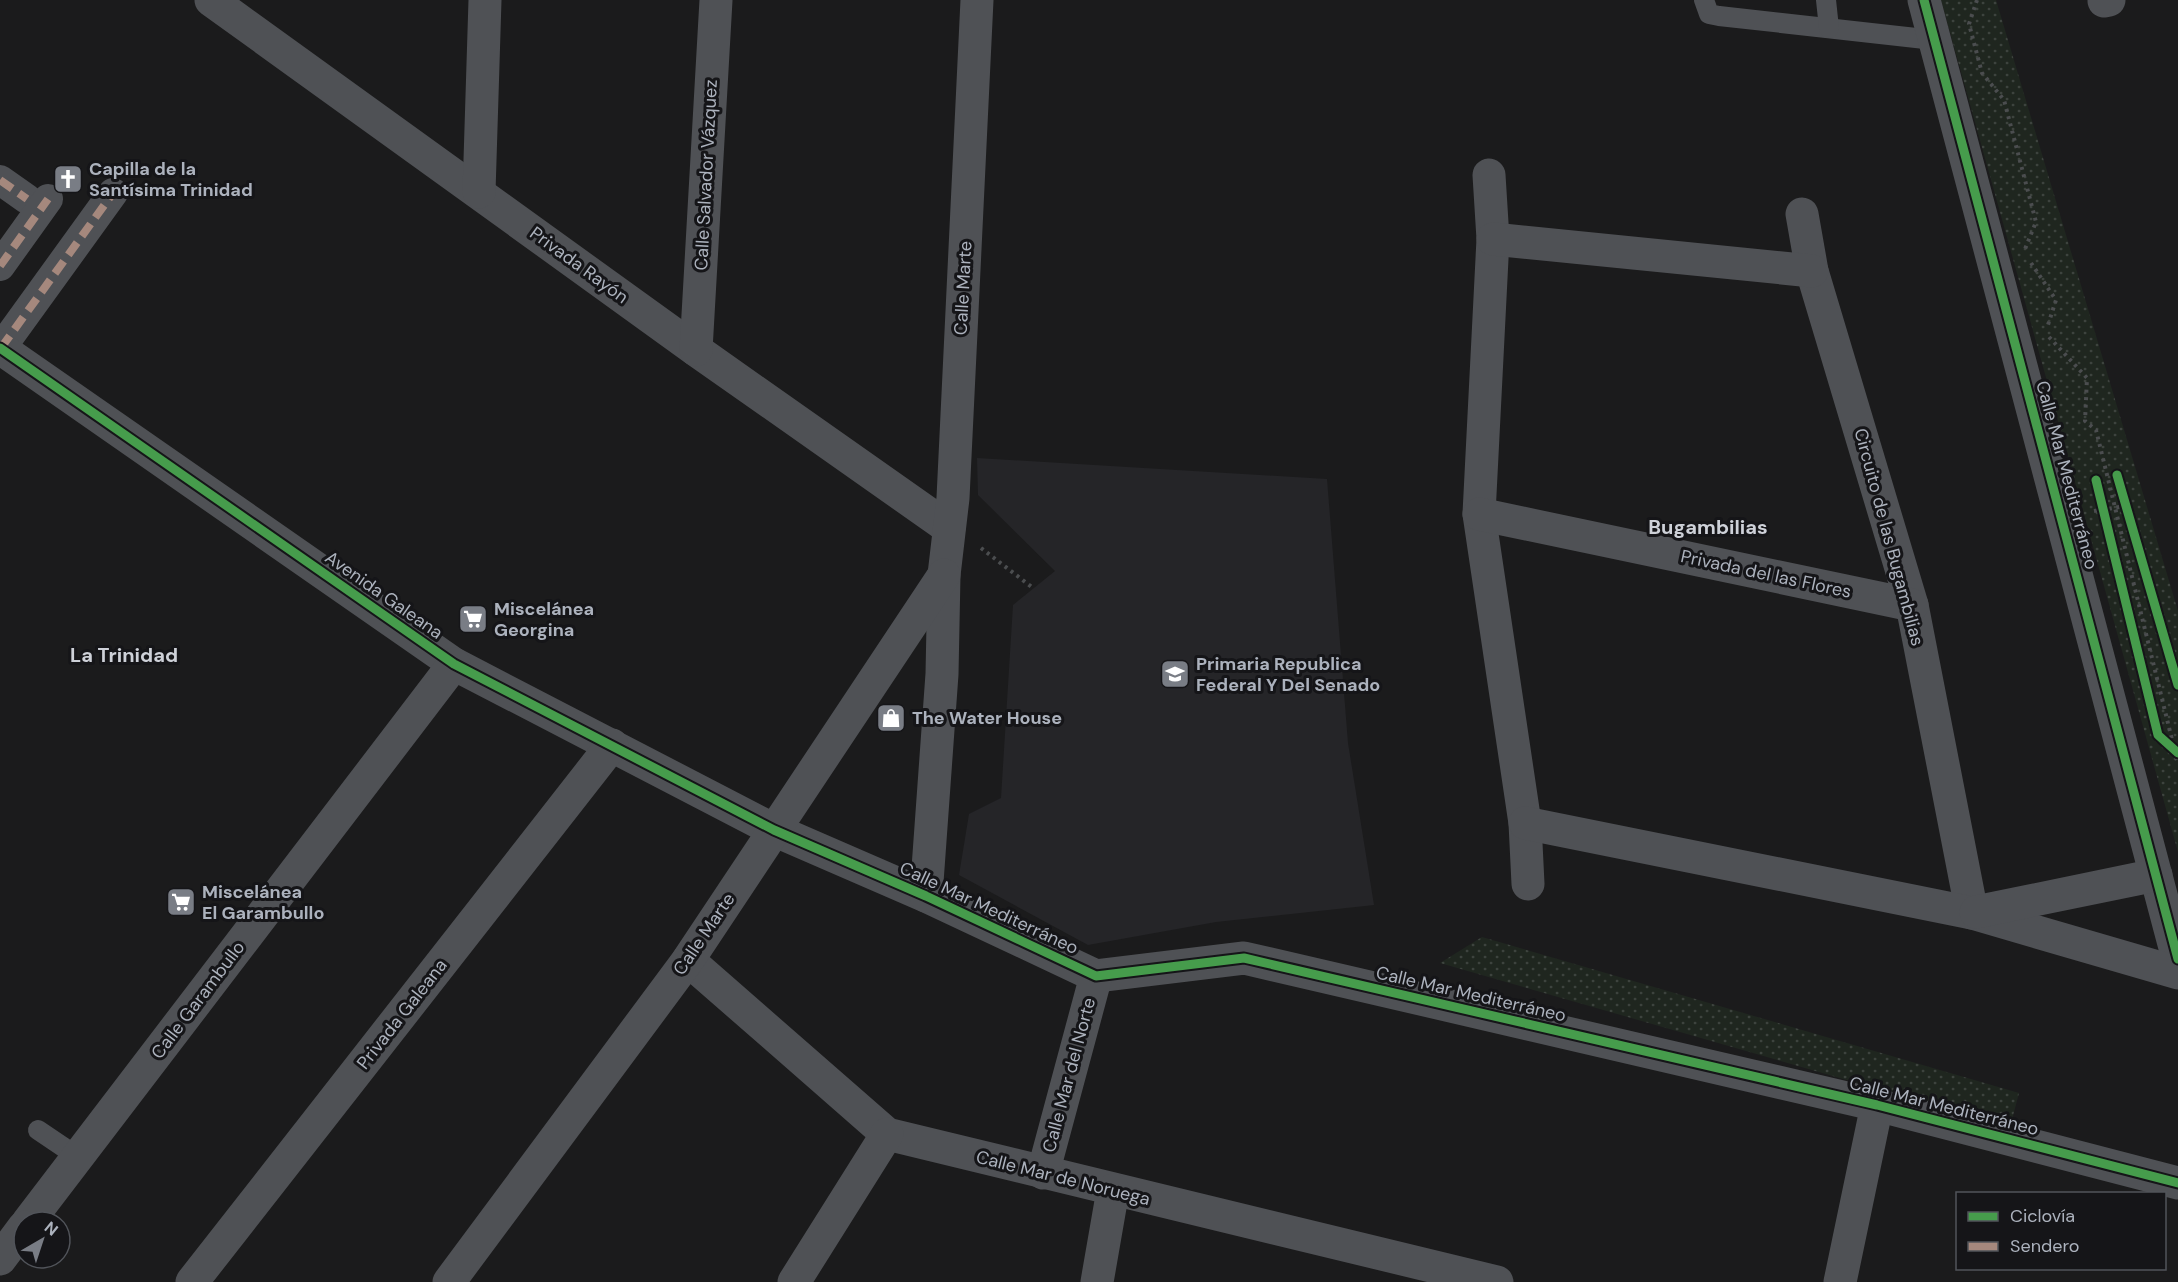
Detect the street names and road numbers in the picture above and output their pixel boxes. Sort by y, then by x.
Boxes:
street label: Calle Salvador Vázquez [689,79,723,271]
street label: Privada Rayón [525,221,633,309]
street label: Calle Marte [949,240,977,336]
street label: Calle Mar Mediterráneo [2030,378,2104,572]
street label: Circuito de las Bugambilias [1848,425,1930,649]
street label: Privada del las Flores [1678,544,1854,604]
street label: Avenida Galeana [320,545,448,645]
street label: Calle Mar Mediterráneo [896,856,1082,960]
street label: Calle Marte [668,888,740,980]
street label: Calle Garambullo [146,936,250,1064]
street label: Privada Galeana [351,954,453,1074]
street label: Calle Mar Mediterráneo [1374,960,1568,1028]
street label: Calle Mar del Norte [1037,995,1101,1155]
street label: Calle Mar Mediterráneo [1847,1071,2041,1141]
street label: Calle Mar de Noruega [973,1145,1153,1211]

